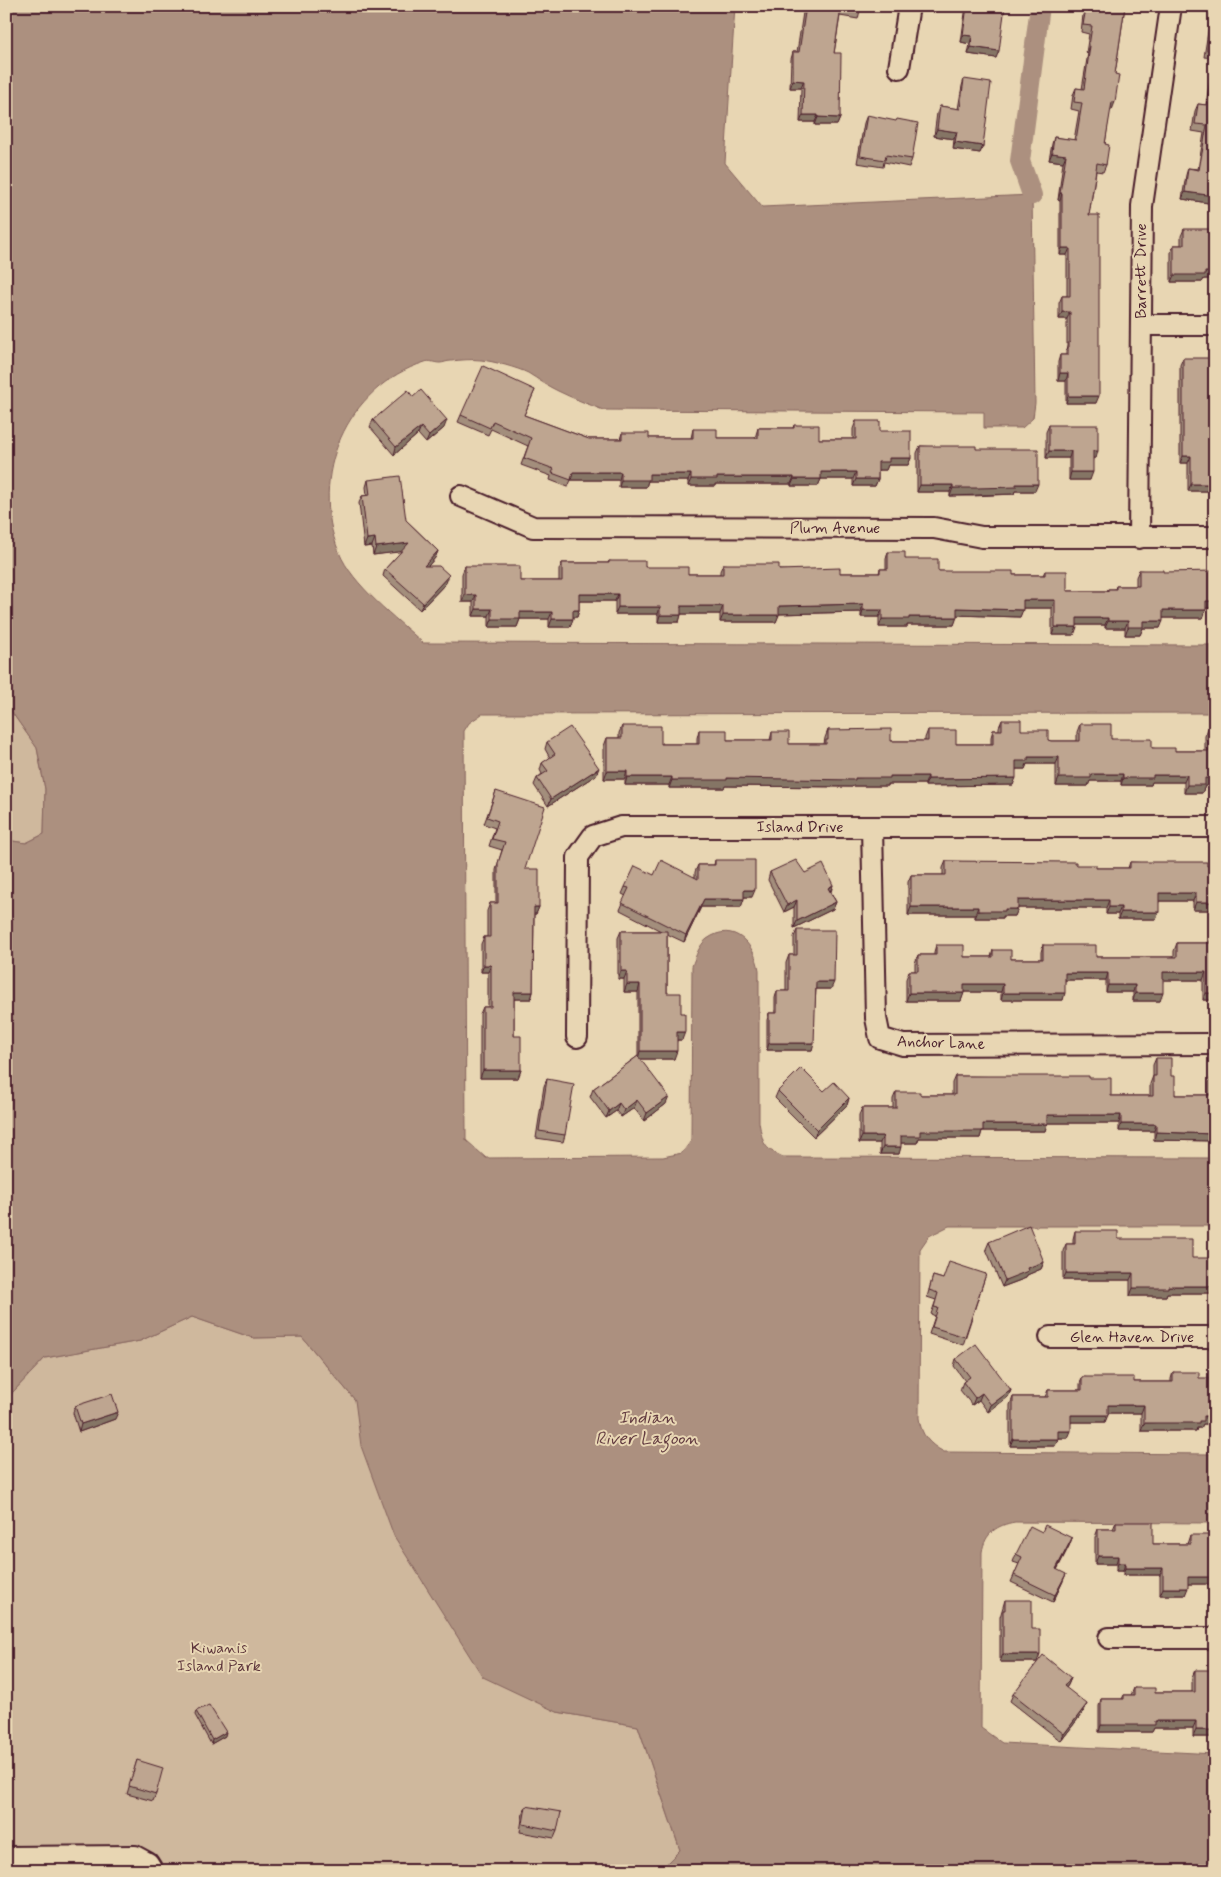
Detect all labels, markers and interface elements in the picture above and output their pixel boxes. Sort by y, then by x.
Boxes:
street label: Barrett Drive [1131,223,1152,319]
street label: Plum Avenue [790,518,880,539]
street label: Island Drive [756,817,844,838]
street label: Anchor Lane [897,1031,986,1055]
street label: Glen Haven Drive [1070,1327,1194,1348]
water label: Indian River Lagoon [595,1406,699,1453]
park label: Kiwanis Island Park [177,1638,261,1677]

